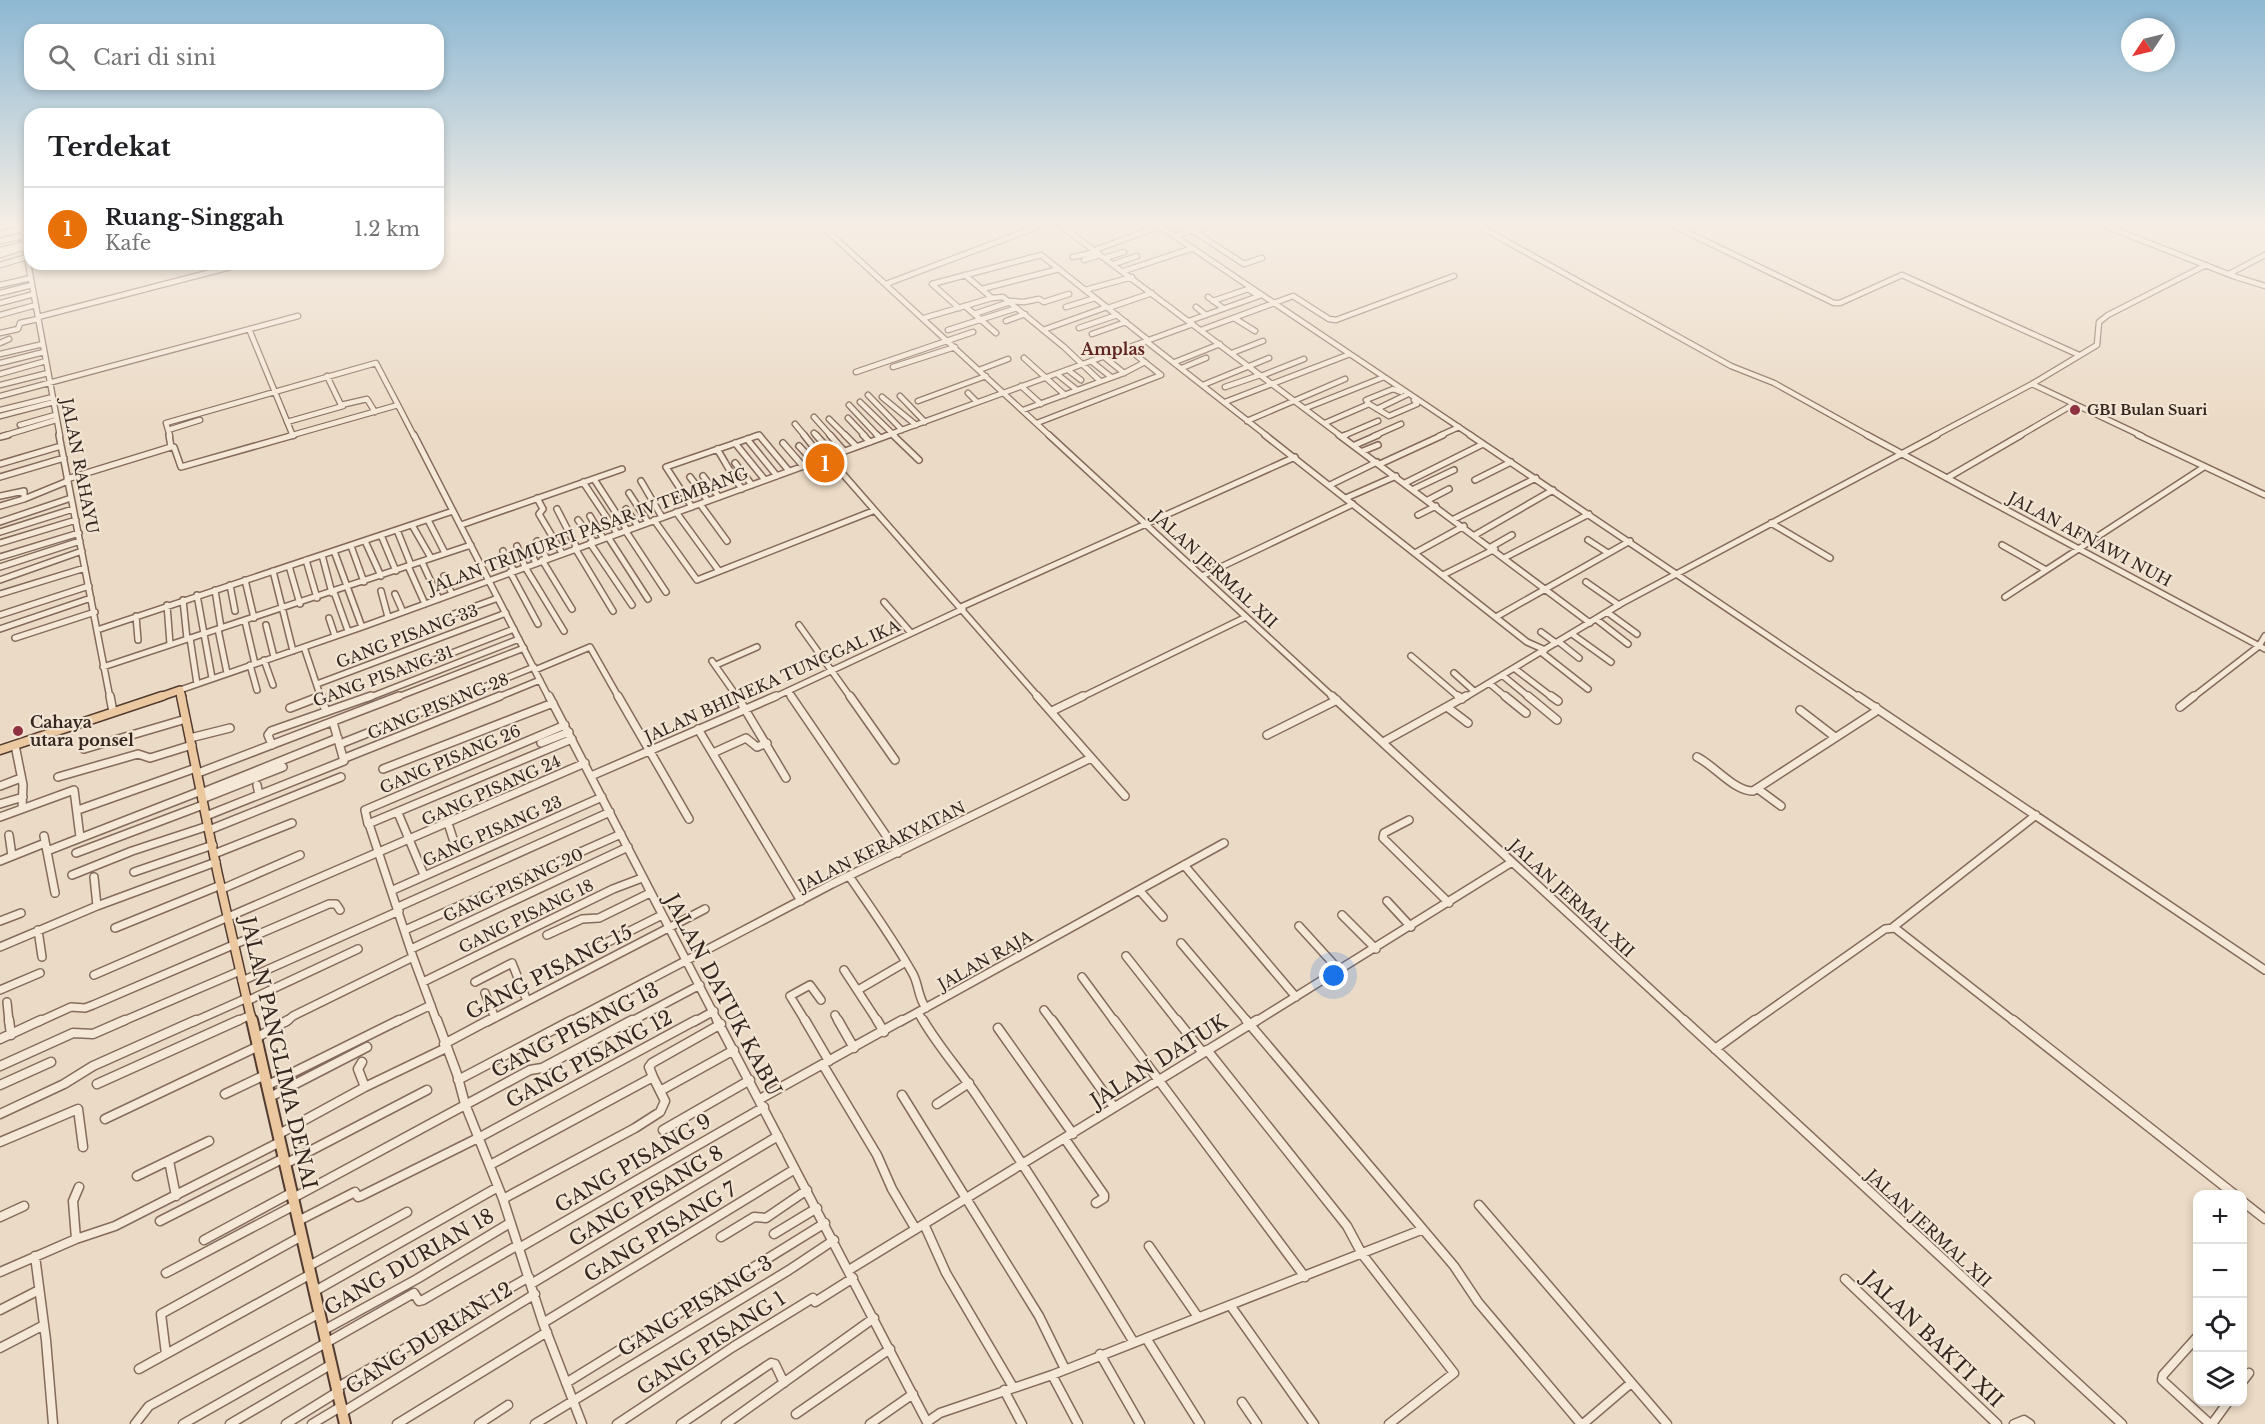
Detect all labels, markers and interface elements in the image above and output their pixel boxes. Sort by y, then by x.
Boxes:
north arrow [2121,18,2175,72]
search box [24,24,444,90]
icon: search [45,41,78,74]
text: Cari di sini [93,44,216,71]
text: Terdekat [48,131,171,163]
text: Ruang-Singgah [105,204,284,231]
text: 1 [63,217,72,241]
text: 1.2 km [354,217,420,241]
text: Kafe [105,231,151,255]
district label: Amplas [1080,339,1145,359]
street label: JALAN RAHAYU [57,394,103,536]
place label: GBI Bulan Suari [2087,401,2207,419]
marker: GBI Bulan Suari [2068,403,2082,417]
pin: 1 [806,440,844,486]
street label: JALAN TRIMURTI PASAR IV TEMBANG [423,463,751,598]
street label: JALAN AFNAWI NUH [2003,486,2175,591]
street label: JALAN JERMAL XII [1147,505,1282,632]
street label: GANG PISANG 33 [333,600,481,672]
street label: JALAN BHINEKA TUNGGAL IKA [639,615,903,747]
street label: GANG PISANG 31 [310,641,456,711]
street label: GANG PISANG 28 [364,669,512,743]
place label: Cahaya utara ponsel [30,712,134,750]
street label: GANG PISANG 26 [377,720,523,798]
marker: Cahaya utara ponsel [11,724,25,738]
street label: GANG PISANG 24 [418,750,564,830]
street label: GANG PISANG 23 [419,791,565,871]
street label: JALAN KERAKYATAN [793,797,969,896]
street label: JALAN JERMAL XII [1504,834,1639,961]
street label: GANG PISANG 20 [440,844,586,926]
street label: GANG PISANG 18 [455,875,597,957]
street label: JALAN DATUK KABU [658,887,787,1100]
street label: JALAN PANGLIMA DENAI [235,912,322,1191]
street label: GANG PISANG 15 [462,920,636,1024]
street label: JALAN RAJA [933,926,1036,995]
your location [1319,961,1348,990]
street label: GANG PISANG 13 [487,977,663,1083]
street label: GANG PISANG 12 [502,1005,676,1113]
street label: JALAN DATUK [1084,1009,1232,1114]
street label: GANG PISANG 9 [551,1108,715,1218]
street label: GANG PISANG 8 [564,1140,728,1252]
street label: JALAN JERMAL XII [1861,1164,1996,1291]
street label: GANG PISANG 7 [579,1176,741,1287]
map controls [2193,1190,2247,1406]
button: + [2193,1190,2247,1244]
street label: GANG DURIAN 18 [320,1204,498,1320]
button: − [2193,1244,2247,1298]
street label: GANG PISANG 3 [613,1250,777,1362]
street label: JALAN BAKTI XII [1856,1264,2008,1412]
street label: GANG DURIAN 12 [341,1277,517,1399]
street label: GANG PISANG 1 [632,1286,790,1400]
button: locate [2193,1298,2247,1352]
button: layers [2193,1352,2247,1406]

